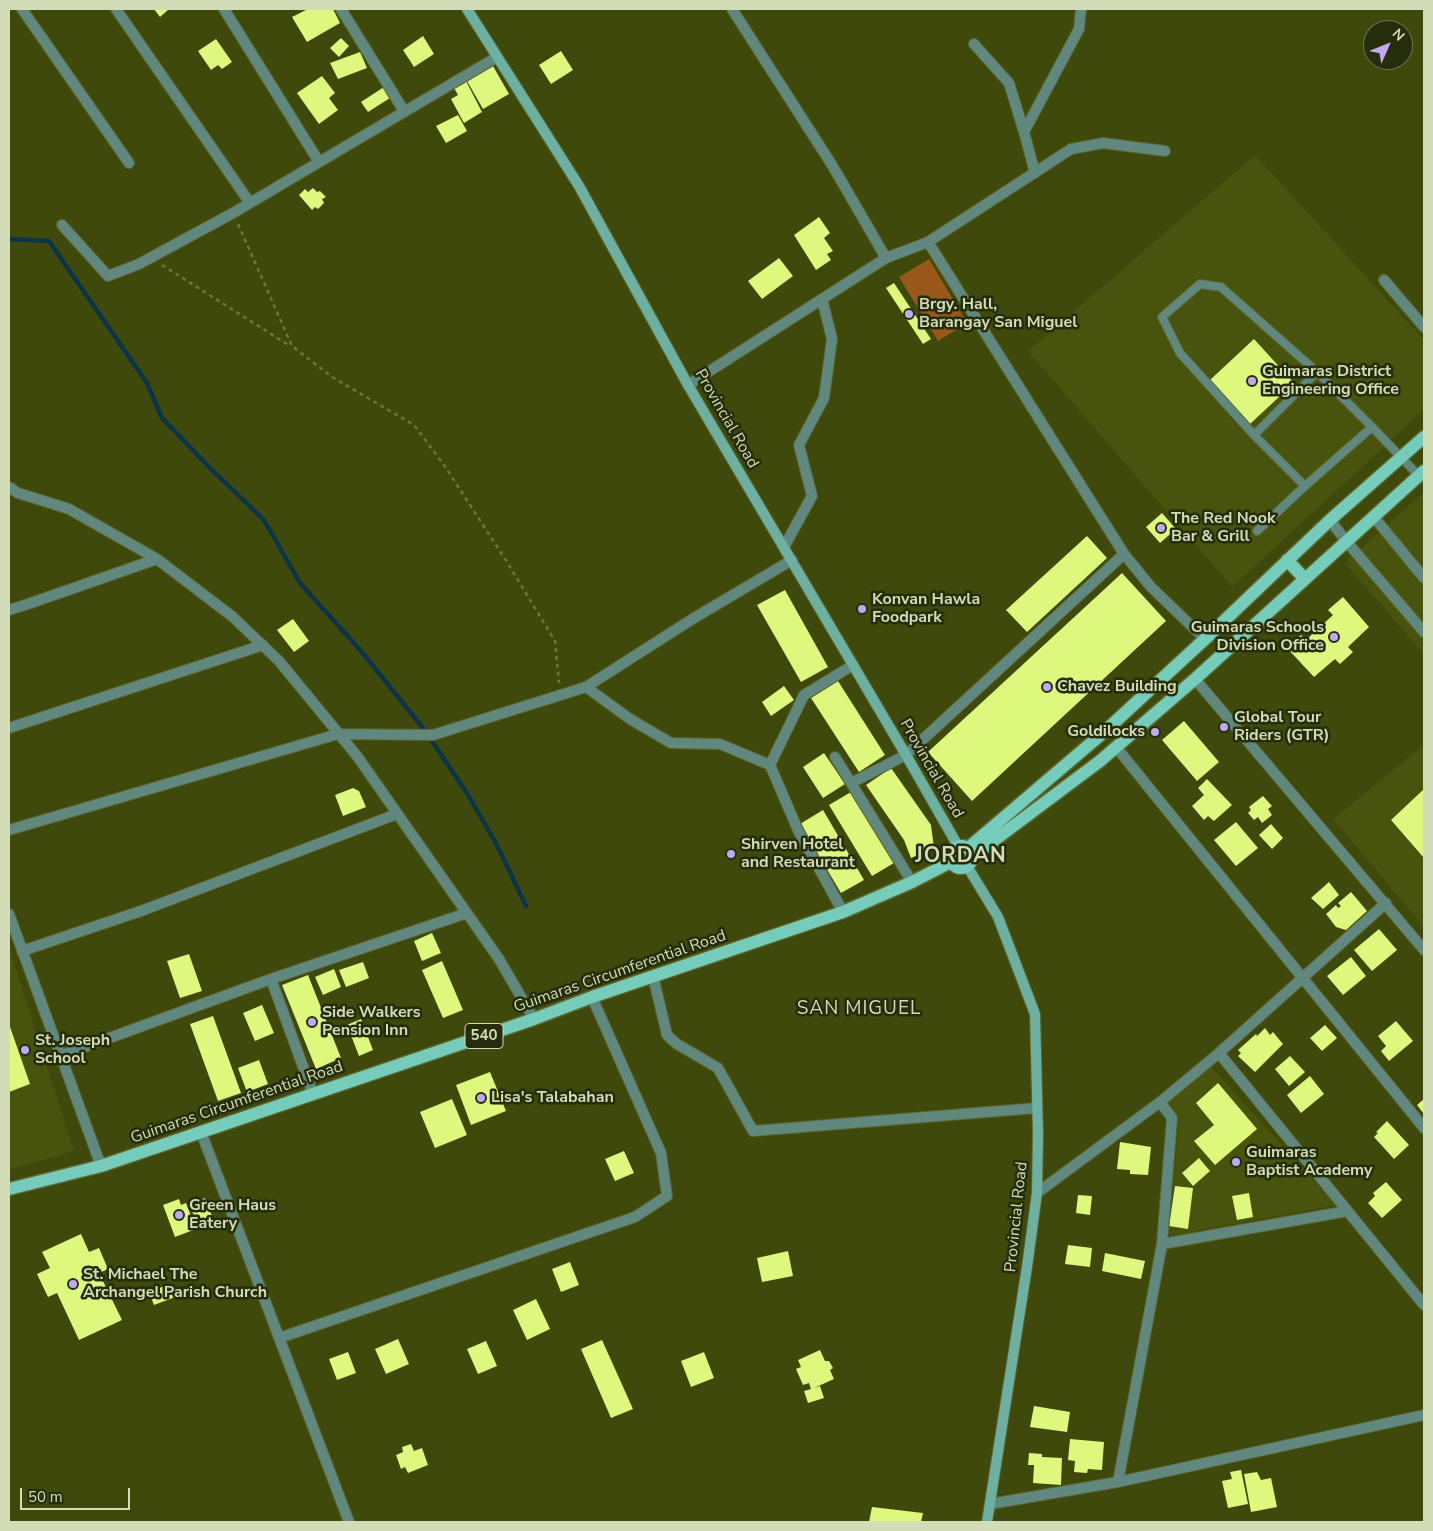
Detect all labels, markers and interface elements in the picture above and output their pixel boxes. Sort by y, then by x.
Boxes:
north arrow [1363,20,1413,70]
text: N [1388,25,1409,45]
place label: Brgy. Hall, Barangay San Miguel [919,295,1077,333]
marker: Brgy. Hall, Barangay San Miguel [903,308,915,320]
place label: Guimaras District Engineering Office [1262,362,1399,400]
street label: Provincial Road [690,366,762,472]
marker: Guimaras District Engineering Office [1246,375,1258,387]
place label: The Red Nook Bar & Grill [1171,509,1276,547]
marker: The Red Nook Bar & Grill [1155,522,1167,534]
place label: Konvan Hawla Foodpark [872,590,980,628]
marker: Konvan Hawla Foodpark [856,603,868,615]
place label: Guimaras Schools Division Office [1191,618,1324,656]
marker: Guimaras Schools Division Office [1328,631,1340,643]
place label: Chavez Building [1057,677,1177,697]
marker: Chavez Building [1041,681,1053,693]
place label: Global Tour Riders (GTR) [1234,708,1329,746]
street label: Provincial Road [895,716,967,822]
marker: Global Tour Riders (GTR) [1218,721,1230,733]
place label: Goldilocks [1067,722,1145,742]
marker: Goldilocks [1149,726,1161,738]
place label: Shirven Hotel and Restaurant [741,835,855,873]
district label: JORDAN [915,844,1007,870]
marker: Shirven Hotel and Restaurant [725,848,737,860]
street label: Guimaras Circumferential Road [511,927,729,1017]
district label: SAN MIGUEL [795,998,923,1020]
place label: Side Walkers Pension Inn [322,1003,421,1041]
marker: Side Walkers Pension Inn [306,1016,318,1028]
road number: 540 [465,1024,503,1048]
place label: St. Joseph School [35,1031,110,1069]
marker: St. Joseph School [19,1044,31,1056]
street label: Guimaras Circumferential Road [128,1058,346,1148]
place label: Lisa's Talabahan [491,1088,614,1108]
marker: Lisa's Talabahan [475,1092,487,1104]
place label: Guimaras Baptist Academy [1246,1143,1372,1181]
marker: Guimaras Baptist Academy [1230,1156,1242,1168]
street label: Provincial Road [1002,1161,1032,1273]
place label: Green Haus Eatery [189,1196,276,1234]
marker: Green Haus Eatery [173,1209,185,1221]
place label: St. Michael The Archangel Parish Church [83,1265,267,1303]
marker: St. Michael The Archangel Parish Church [67,1278,79,1290]
scale bar [22,1478,132,1510]
text: 50 m [28,1487,63,1507]

